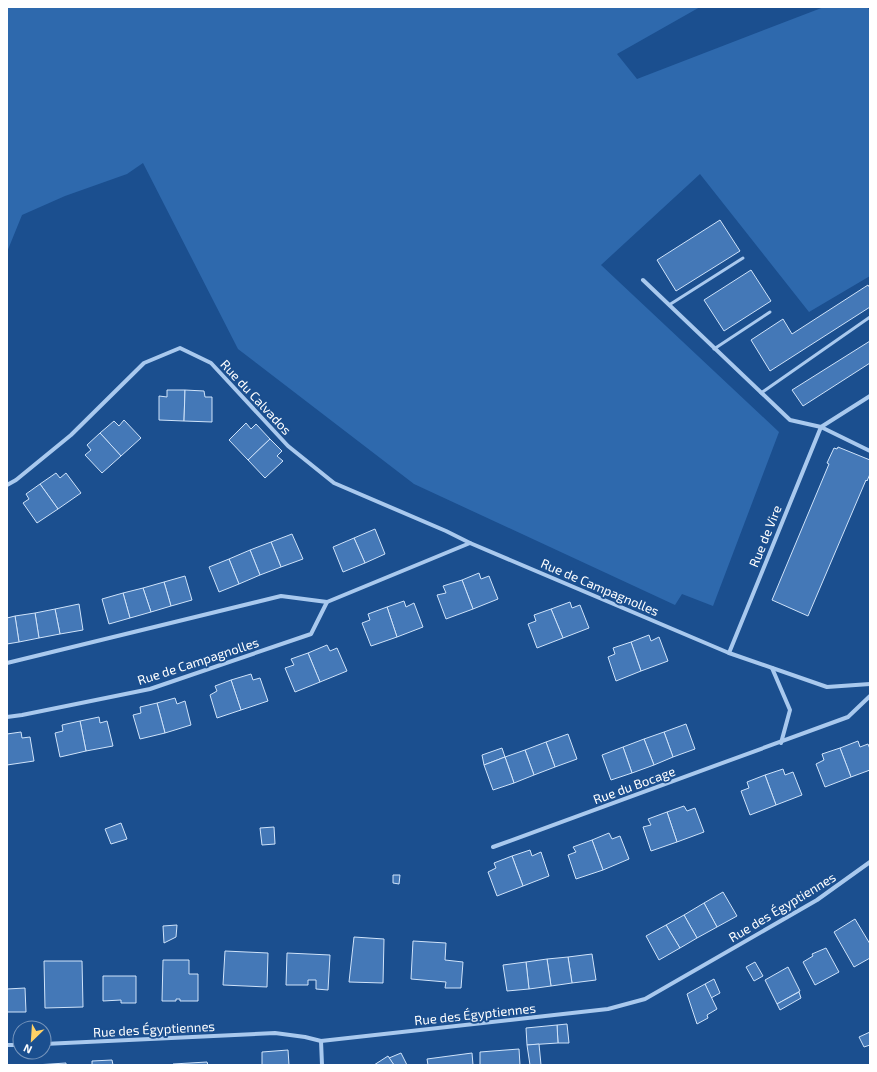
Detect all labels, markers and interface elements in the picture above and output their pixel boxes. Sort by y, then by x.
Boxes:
street label: Rue du Calvados [217,356,295,438]
street label: Rue de Vire [745,503,785,569]
street label: Rue de Campagnolles [539,555,661,619]
street label: Rue de Campagnolles [135,634,261,688]
street label: Rue du Bocage [591,763,677,807]
street label: Rue des Égyptiennes [725,868,838,945]
street label: Rue des Égyptiennes [413,999,537,1028]
street label: Rue des Égyptiennes [93,1017,215,1040]
north arrow [12,1020,52,1060]
text: N [21,1042,34,1057]

